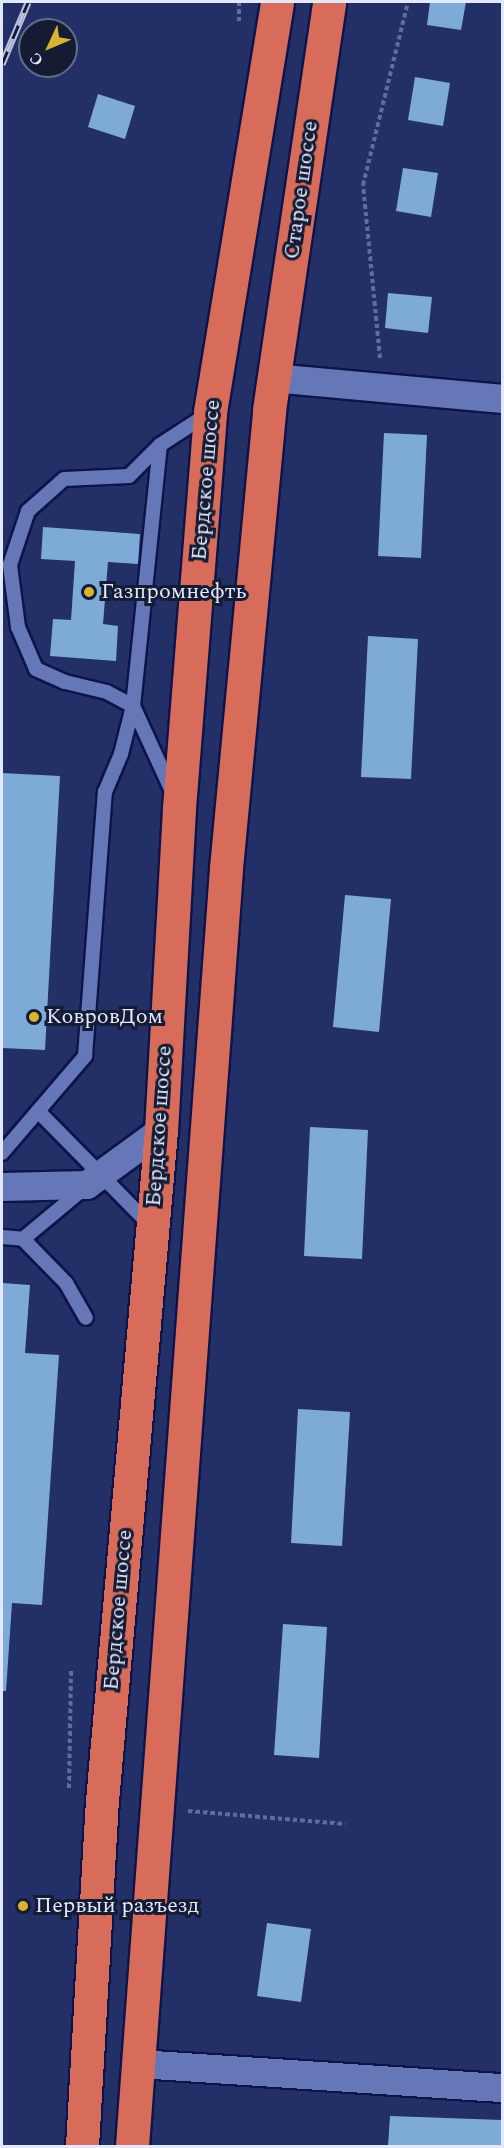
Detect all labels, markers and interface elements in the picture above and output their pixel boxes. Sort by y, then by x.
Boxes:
north arrow [18,18,78,78]
text: С [24,47,49,72]
street label: Старое шоссе [278,119,324,261]
street label: Бердское шоссе [186,398,226,562]
place label: Газпромнефть [101,579,247,605]
marker: Газпромнефть [82,585,96,599]
place label: КовровДом [46,1004,163,1030]
marker: КовровДом [27,1010,41,1024]
street label: Бердское шоссе [140,1045,178,1207]
street label: Бердское шоссе [98,1528,138,1692]
place label: Первый разъезд [35,1893,199,1919]
marker: Первый разъезд [16,1899,30,1913]

